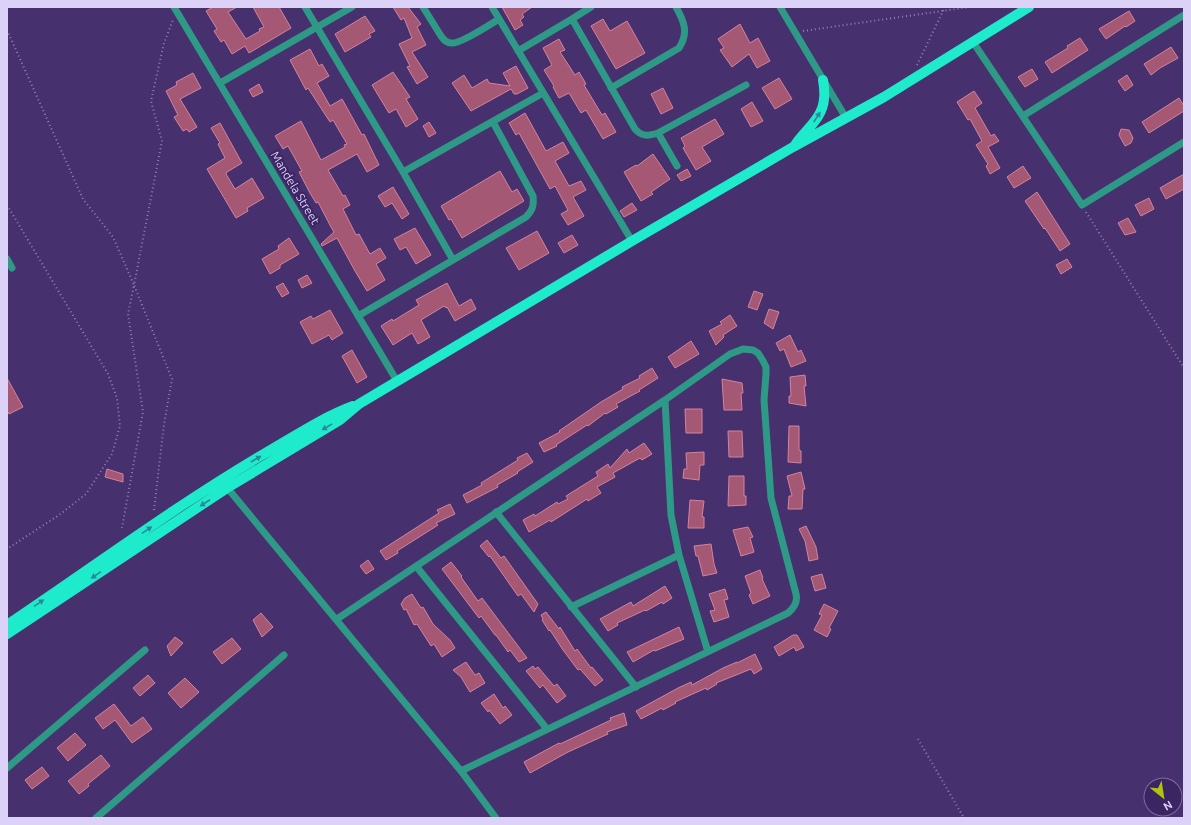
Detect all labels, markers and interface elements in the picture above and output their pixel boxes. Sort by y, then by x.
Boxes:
one-way arrow [814,111,821,123]
street label: Mandela Street [269,149,322,227]
one-way arrow [321,424,333,431]
one-way arrow [250,455,262,462]
one-way arrow [200,499,210,507]
one-way arrow [142,526,152,534]
one-way arrow [91,571,102,579]
one-way arrow [34,599,45,607]
north arrow [1143,777,1183,817]
text: N [1161,798,1175,813]

